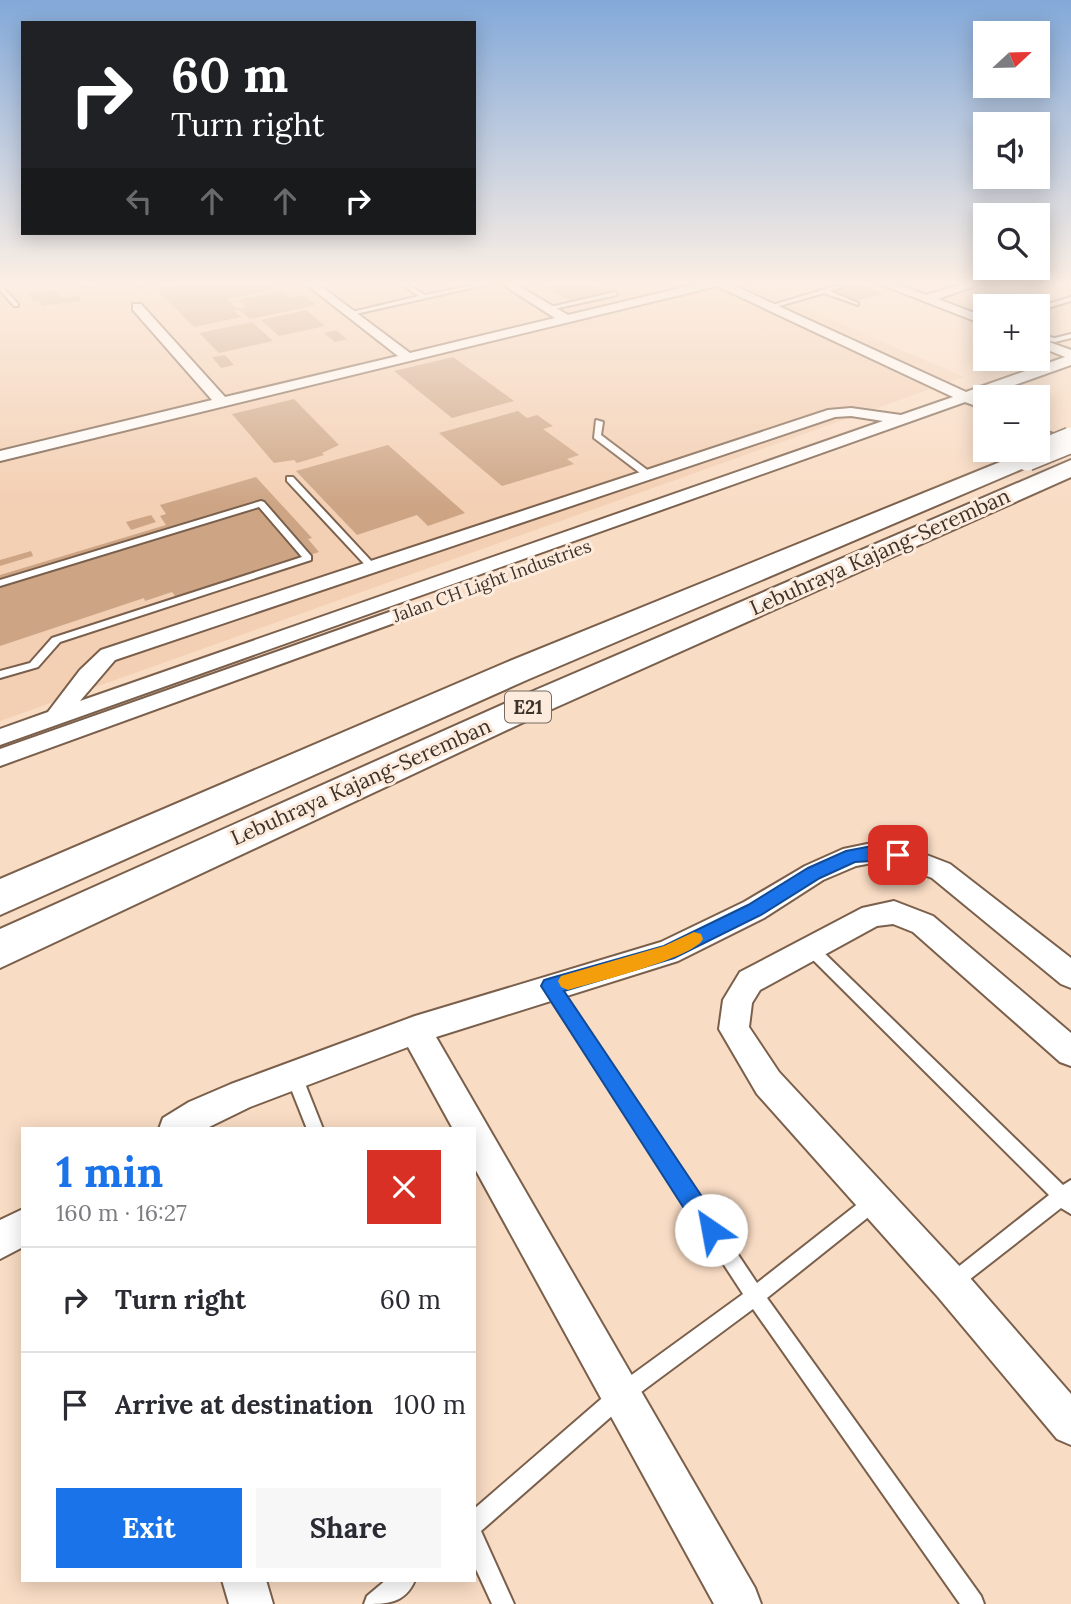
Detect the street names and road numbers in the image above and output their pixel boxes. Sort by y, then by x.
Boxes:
street label: Lebuhraya Kajang-Seremban [746,482,1014,621]
street label: Jalan CH Light Industries [388,534,594,628]
road number: E21 [505,692,551,722]
street label: Lebuhraya Kajang-Seremban [227,712,495,851]

